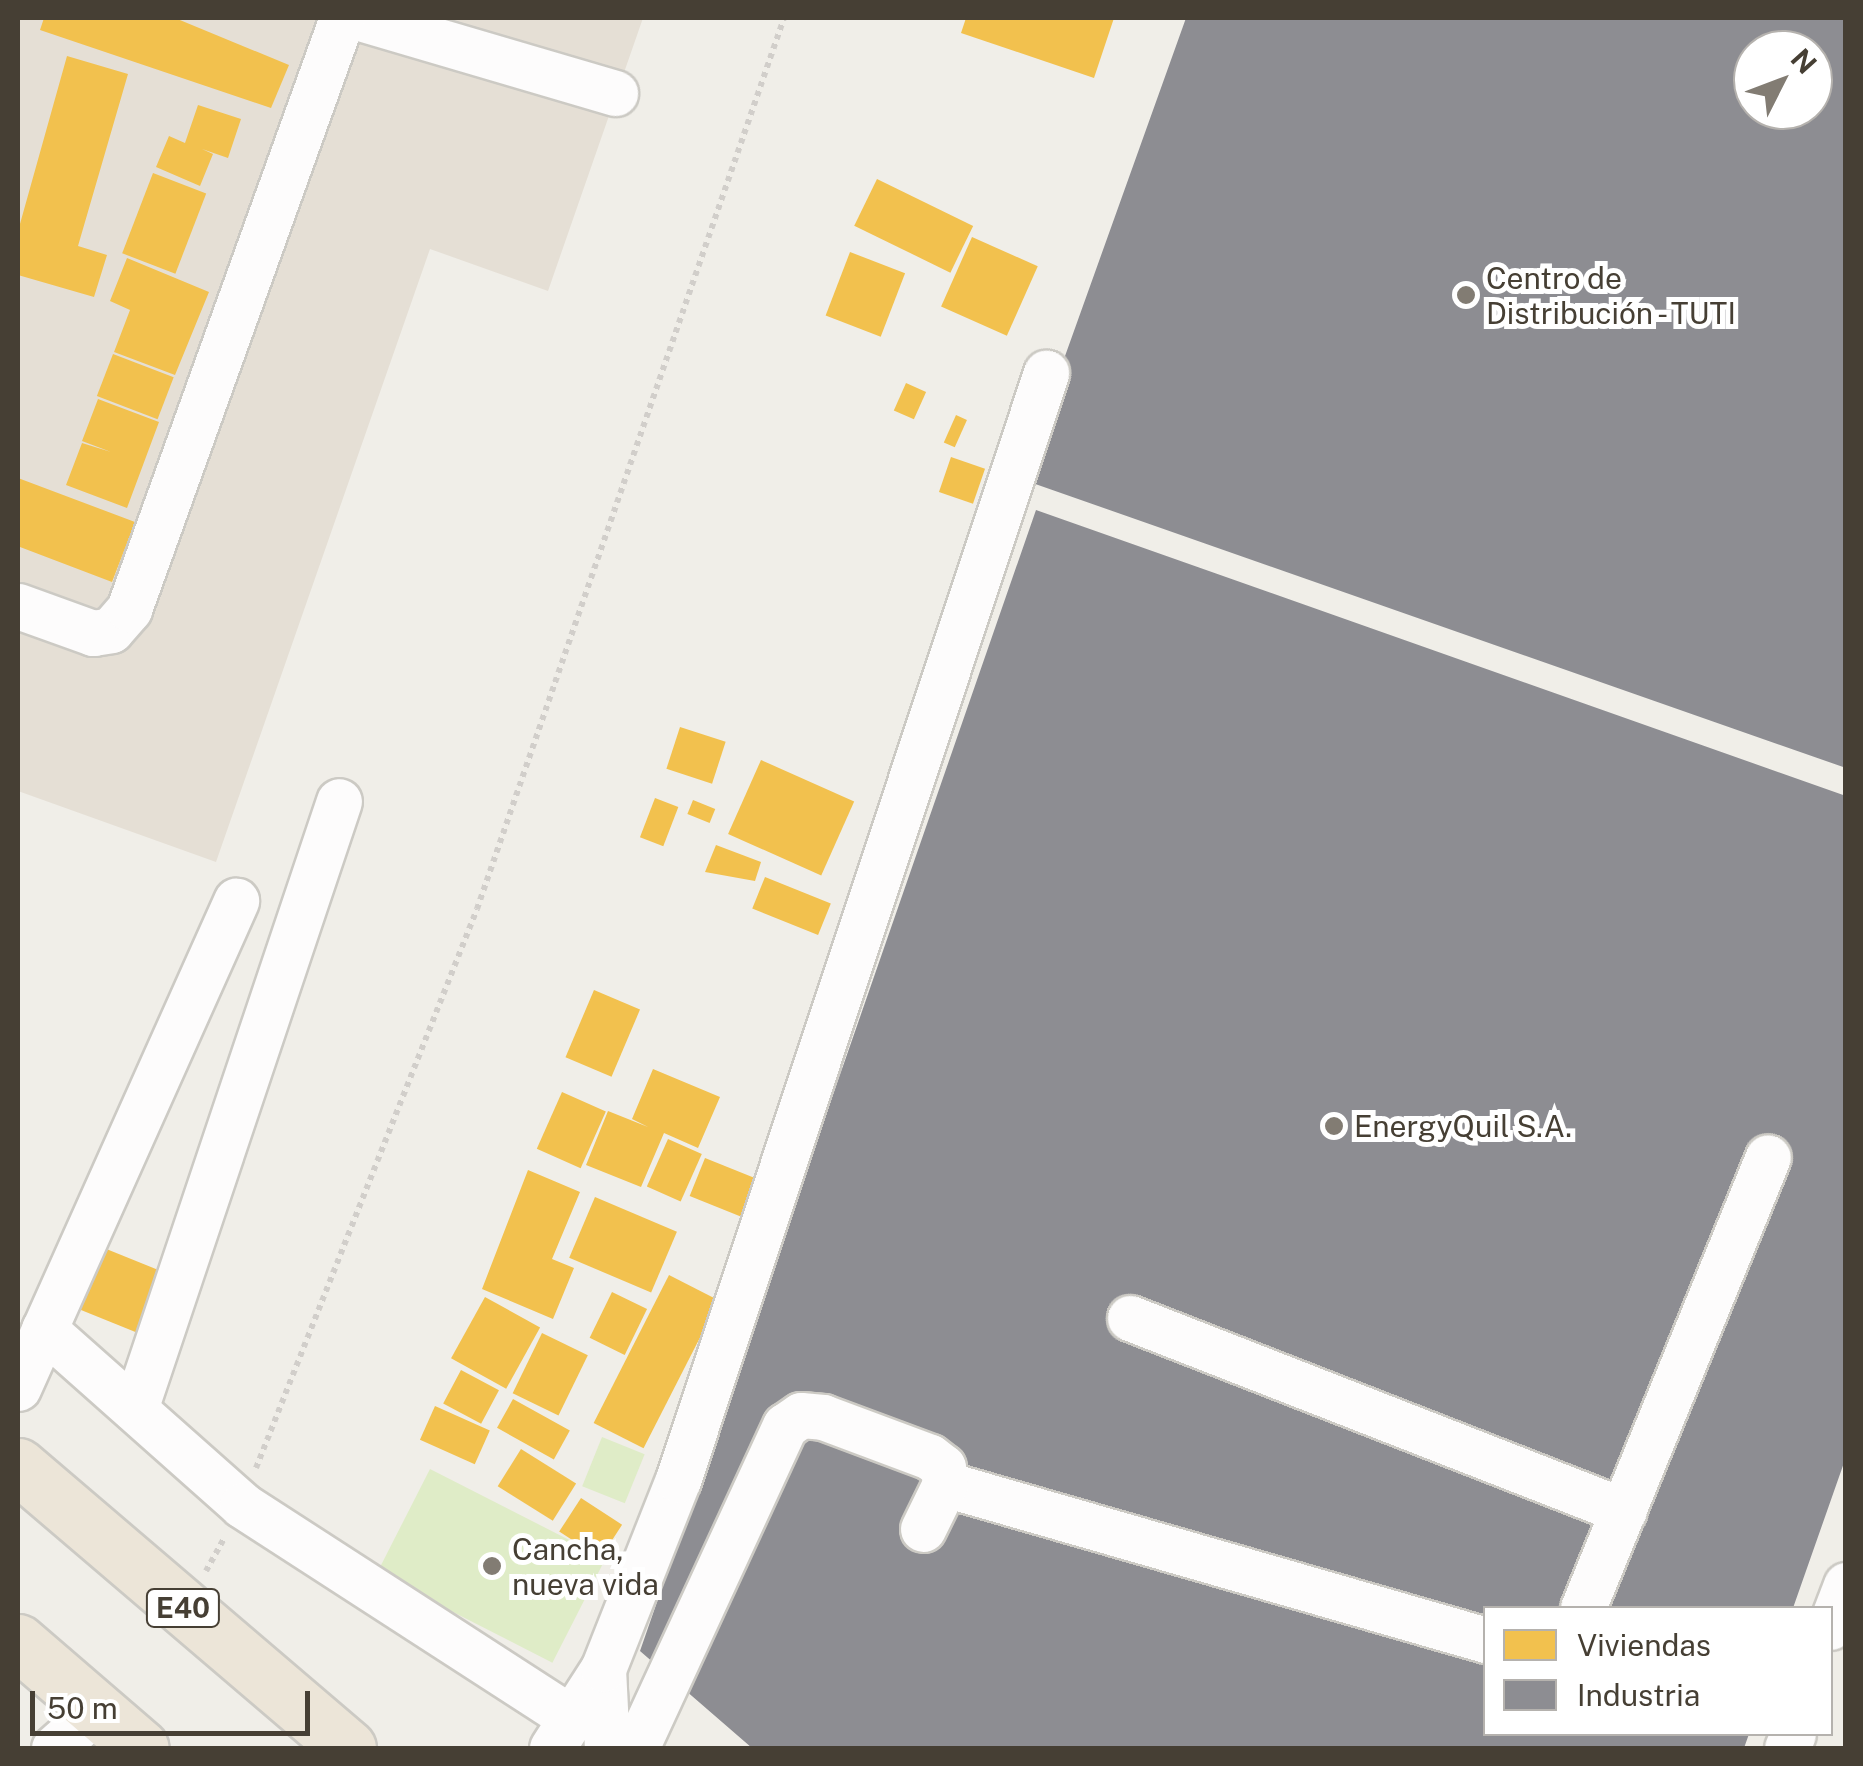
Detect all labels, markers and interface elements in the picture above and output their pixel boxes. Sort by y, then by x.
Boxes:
north arrow [1733,30,1833,130]
text: N [1785,42,1824,80]
place label: Centro de Distribución - TUTI [1486,260,1744,330]
marker: Centro de Distribución - TUTI [1455,284,1477,306]
place label: EnergyQuil S.A. [1354,1108,1572,1144]
marker: EnergyQuil S.A. [1323,1115,1345,1137]
place label: Cancha, nueva vida [512,1531,659,1602]
marker: Cancha, nueva vida [481,1555,503,1577]
road number: E40 [146,1585,220,1631]
legend [1483,1606,1833,1736]
text: Viviendas [1577,1627,1711,1663]
scale bar [35,1671,315,1733]
text: Industria [1577,1677,1700,1713]
text: 50 m [47,1690,118,1726]

